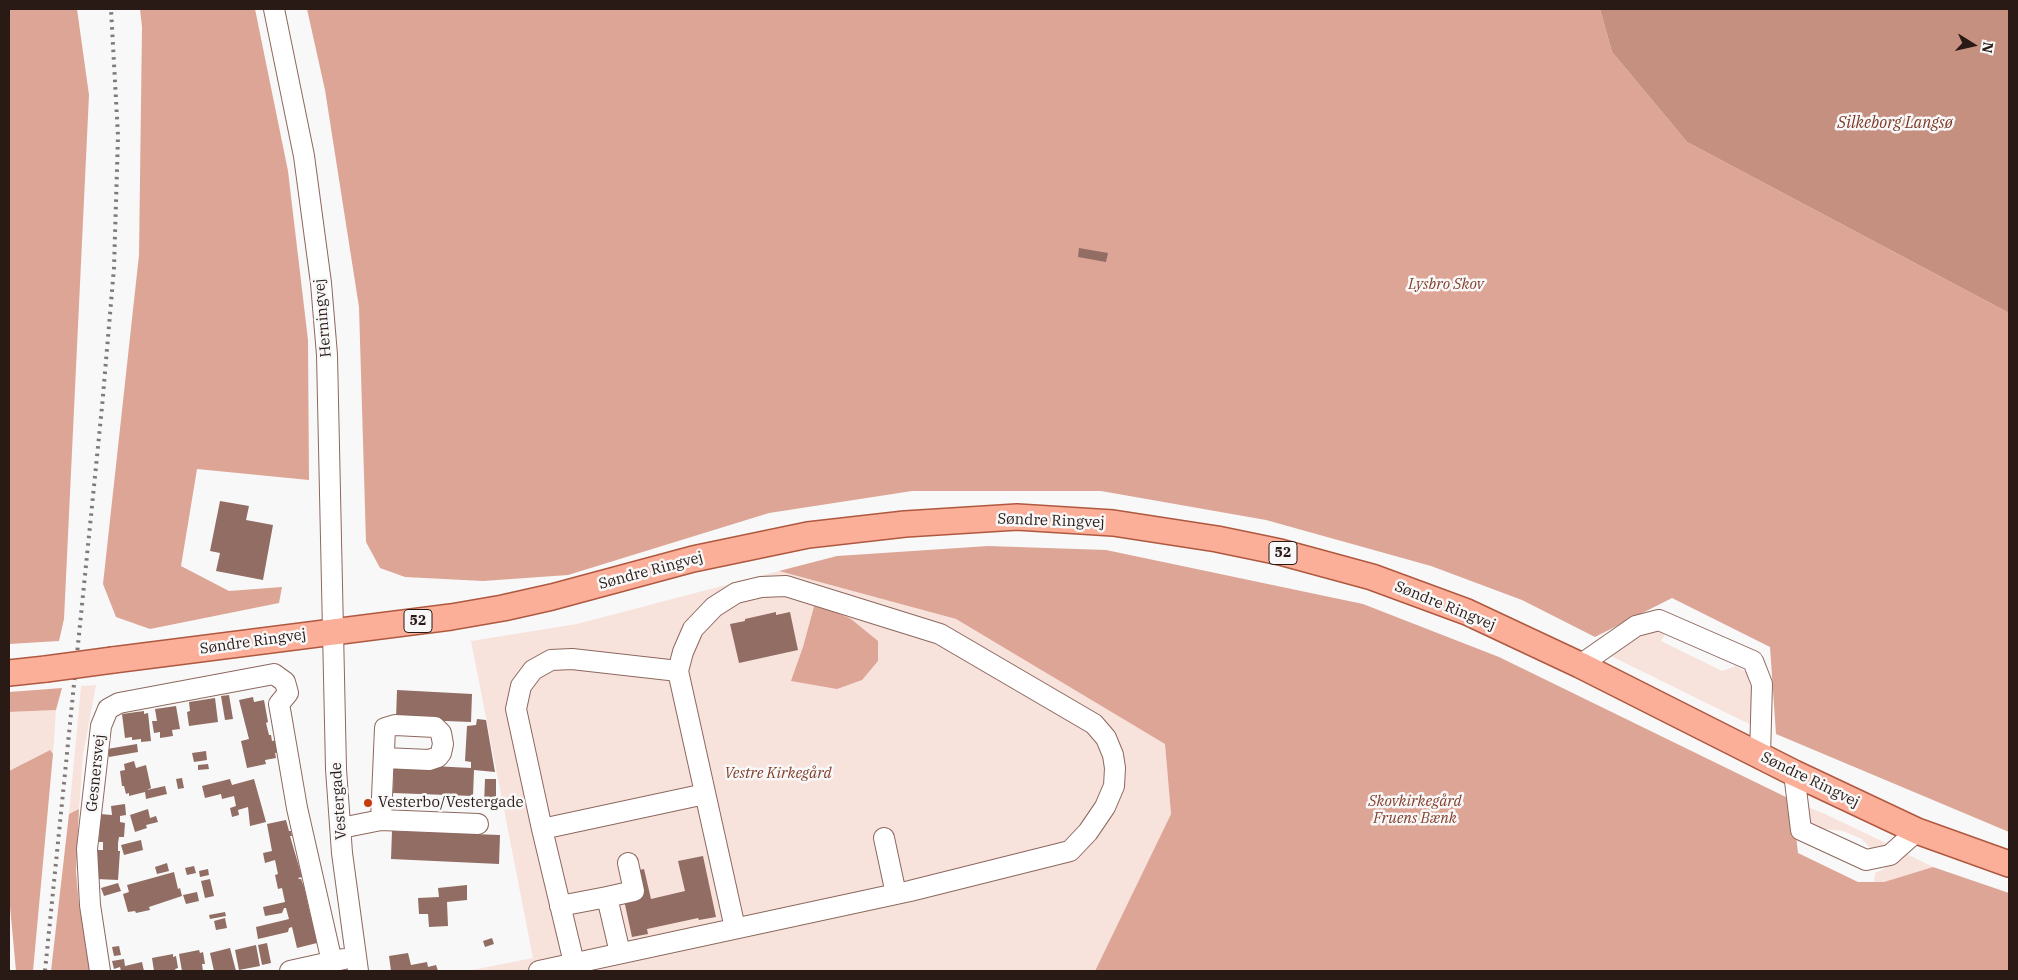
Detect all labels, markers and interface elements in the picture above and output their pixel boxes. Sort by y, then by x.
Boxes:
north arrow [1948,20,1998,70]
text: N [1978,41,1998,55]
water label: Silkeborg Langsø [1837,113,1953,133]
park label: Lysbro Skov [1408,276,1484,294]
street label: Herningvej [311,278,335,358]
street label: Søndre Ringvej [997,510,1105,532]
road number: 52 [1269,542,1297,564]
street label: Søndre Ringvej [597,548,705,594]
street label: Søndre Ringvej [1392,578,1498,634]
road number: 52 [404,610,432,632]
street label: Søndre Ringvej [199,626,307,658]
street label: Gesnersvej [83,733,109,813]
street label: Søndre Ringvej [1758,748,1862,812]
street label: Vestergade [327,762,351,840]
park label: Vestre Kirkegård [724,765,832,783]
park label: Skovkirkegård Fruens Bænk [1368,793,1462,828]
place label: Vesterbo/Vestergade [378,794,524,812]
marker: Vesterbo/Vestergade [362,797,374,809]

